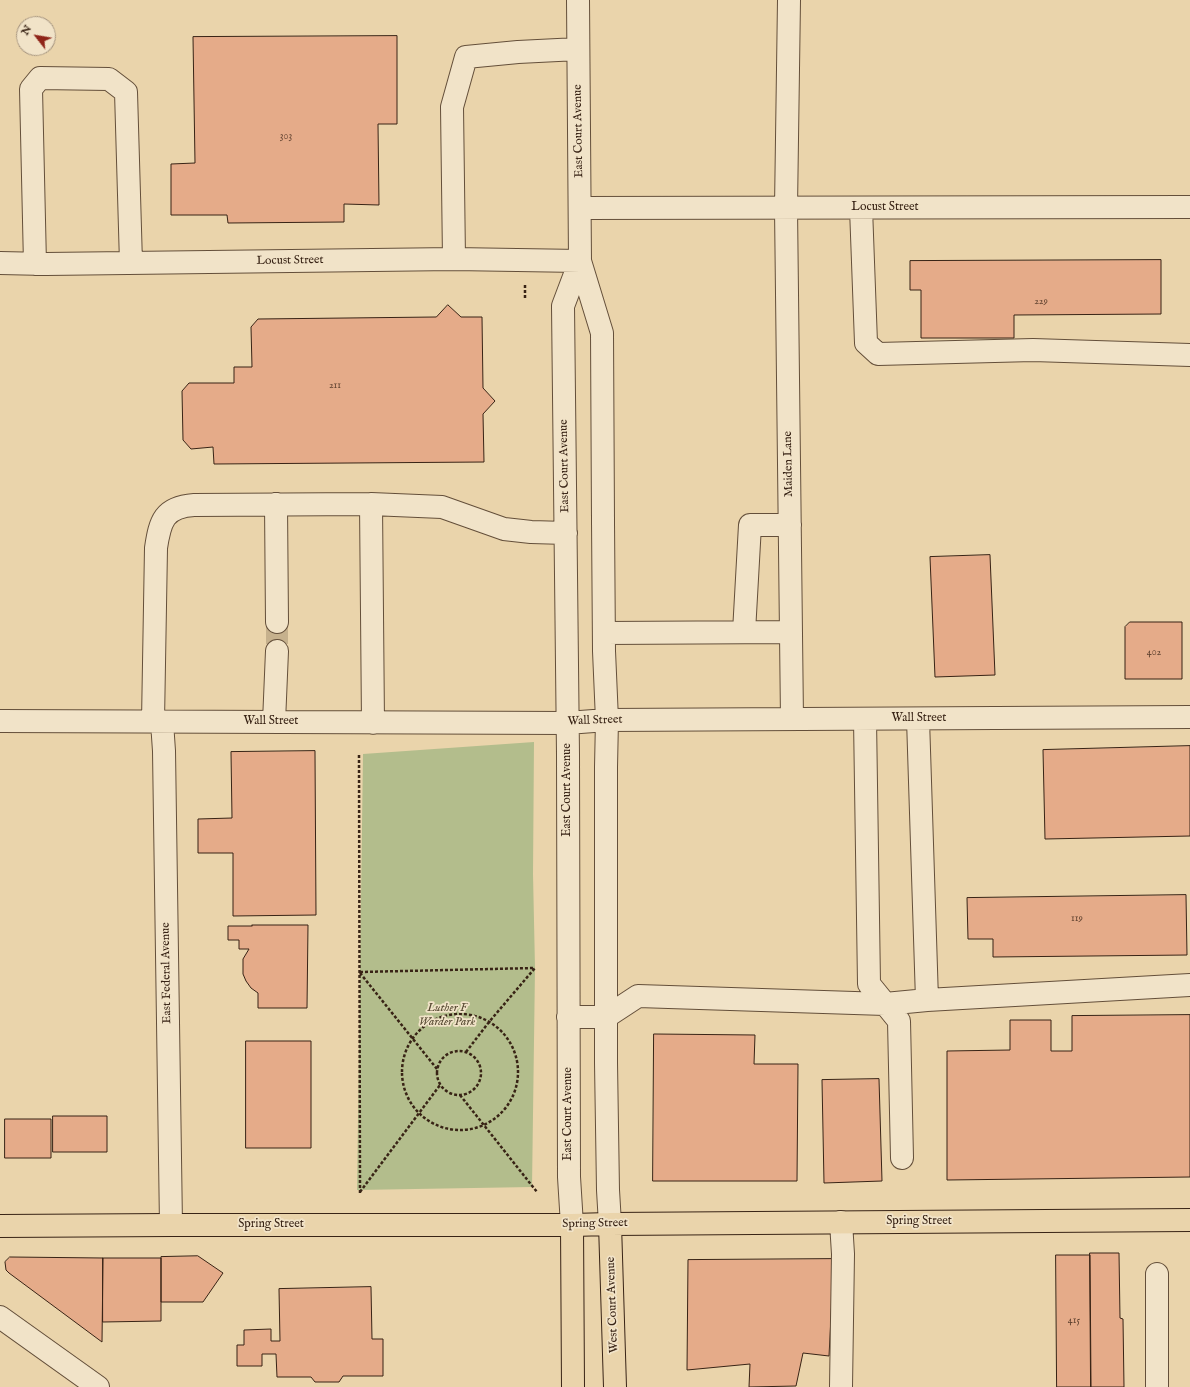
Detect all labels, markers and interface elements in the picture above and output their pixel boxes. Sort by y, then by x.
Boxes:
north arrow [16,16,56,56]
text: N [18,23,35,38]
street label: East Court Avenue [571,84,587,178]
house number: 303 [280,131,292,143]
street label: Locust Street [851,201,919,215]
street label: Locust Street [256,253,324,269]
house number: 229 [1034,296,1048,308]
house number: 211 [329,380,341,392]
street label: East Court Avenue [557,419,573,513]
street label: Maiden Lane [781,431,797,497]
house number: 402 [1147,647,1161,659]
street label: Wall Street [892,712,946,726]
street label: Wall Street [567,713,623,729]
street label: Wall Street [244,715,298,729]
street label: East Court Avenue [561,743,575,837]
house number: 119 [1071,913,1083,925]
street label: East Federal Avenue [159,922,175,1024]
park label: Luther F Warder Park [419,1002,475,1030]
street label: East Court Avenue [562,1067,576,1161]
street label: Spring Street [886,1215,952,1229]
street label: Spring Street [562,1216,628,1232]
street label: Spring Street [238,1218,304,1232]
street label: West Court Avenue [604,1257,622,1353]
house number: 415 [1068,1315,1080,1327]

